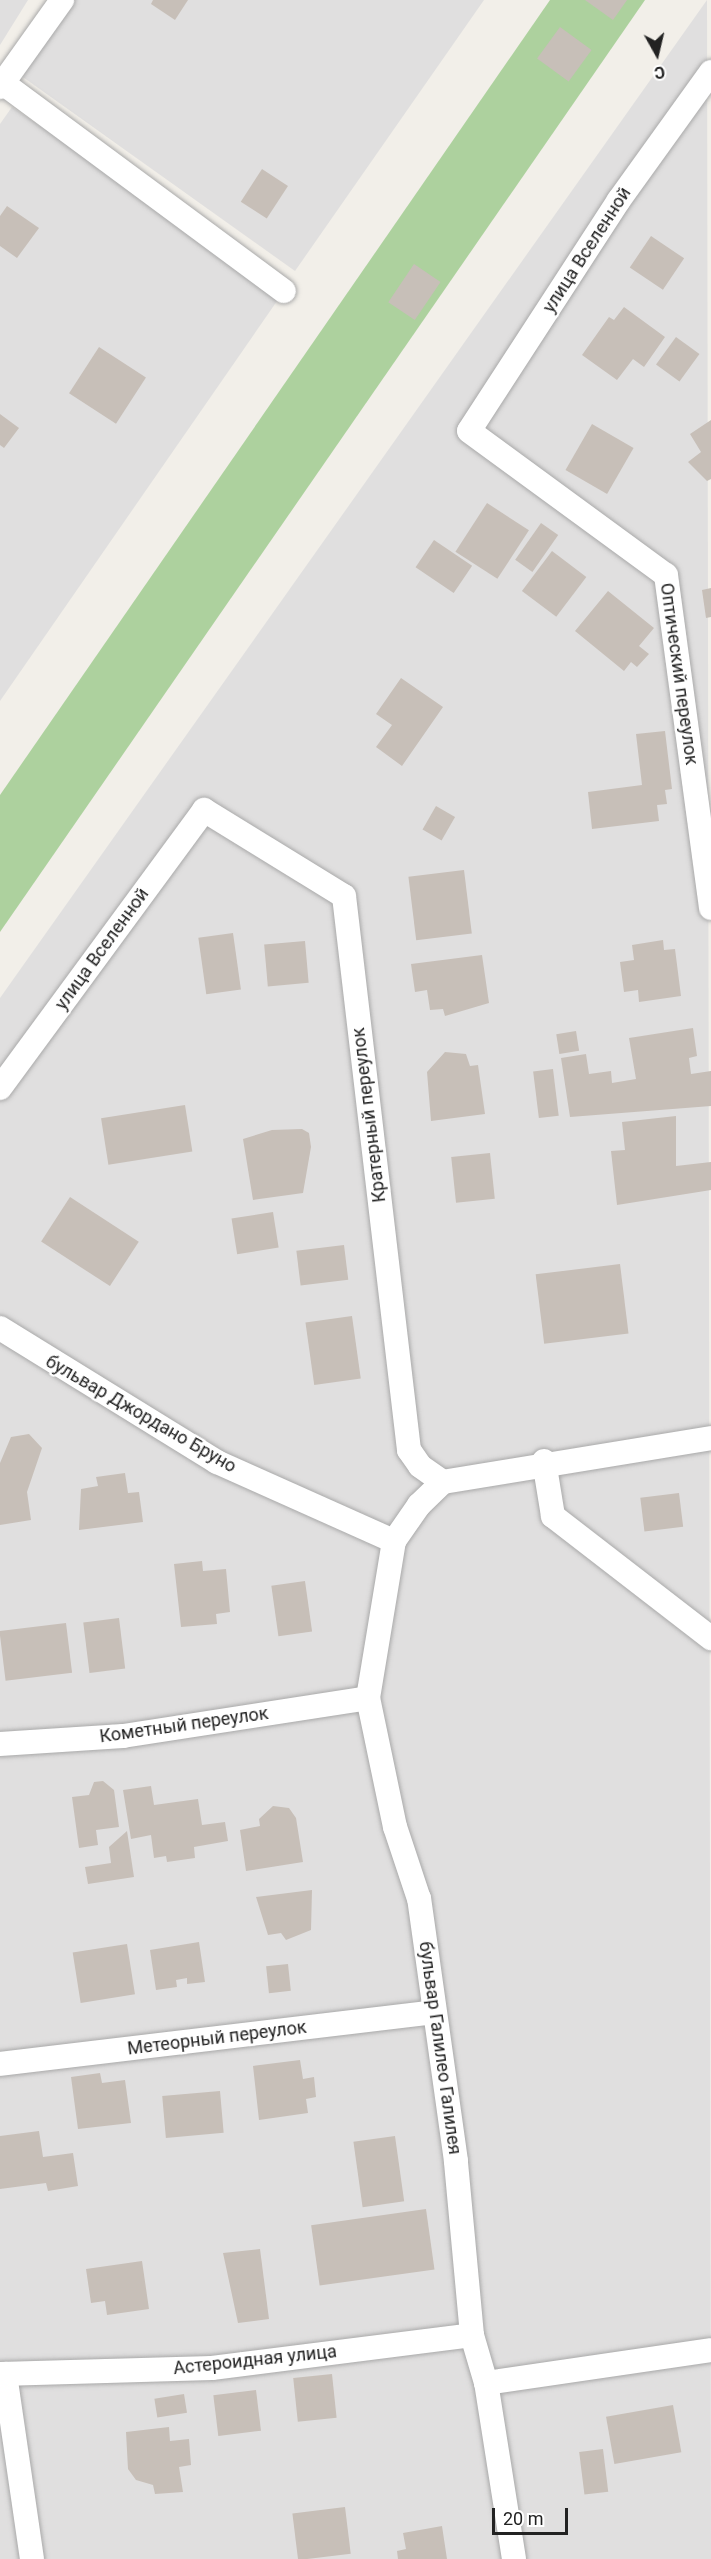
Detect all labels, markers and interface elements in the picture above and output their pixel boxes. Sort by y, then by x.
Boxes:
north arrow [627,24,687,84]
text: С [653,62,666,82]
street label: улица Вселенной [538,183,636,317]
street label: Оптический переулок [656,582,702,766]
street label: улица Вселенной [51,884,153,1014]
street label: Кратерный переулок [348,1026,390,1204]
street label: бульвар Джордано Бруно [42,1350,240,1478]
street label: Кометный переулок [98,1702,270,1748]
street label: бульвар Галилео Галилея [414,1940,466,2156]
street label: Метеорный переулок [126,2016,308,2060]
street label: Астероидная улица [172,2341,338,2379]
scale bar [495,2496,572,2534]
text: 20 m [503,2508,543,2529]

